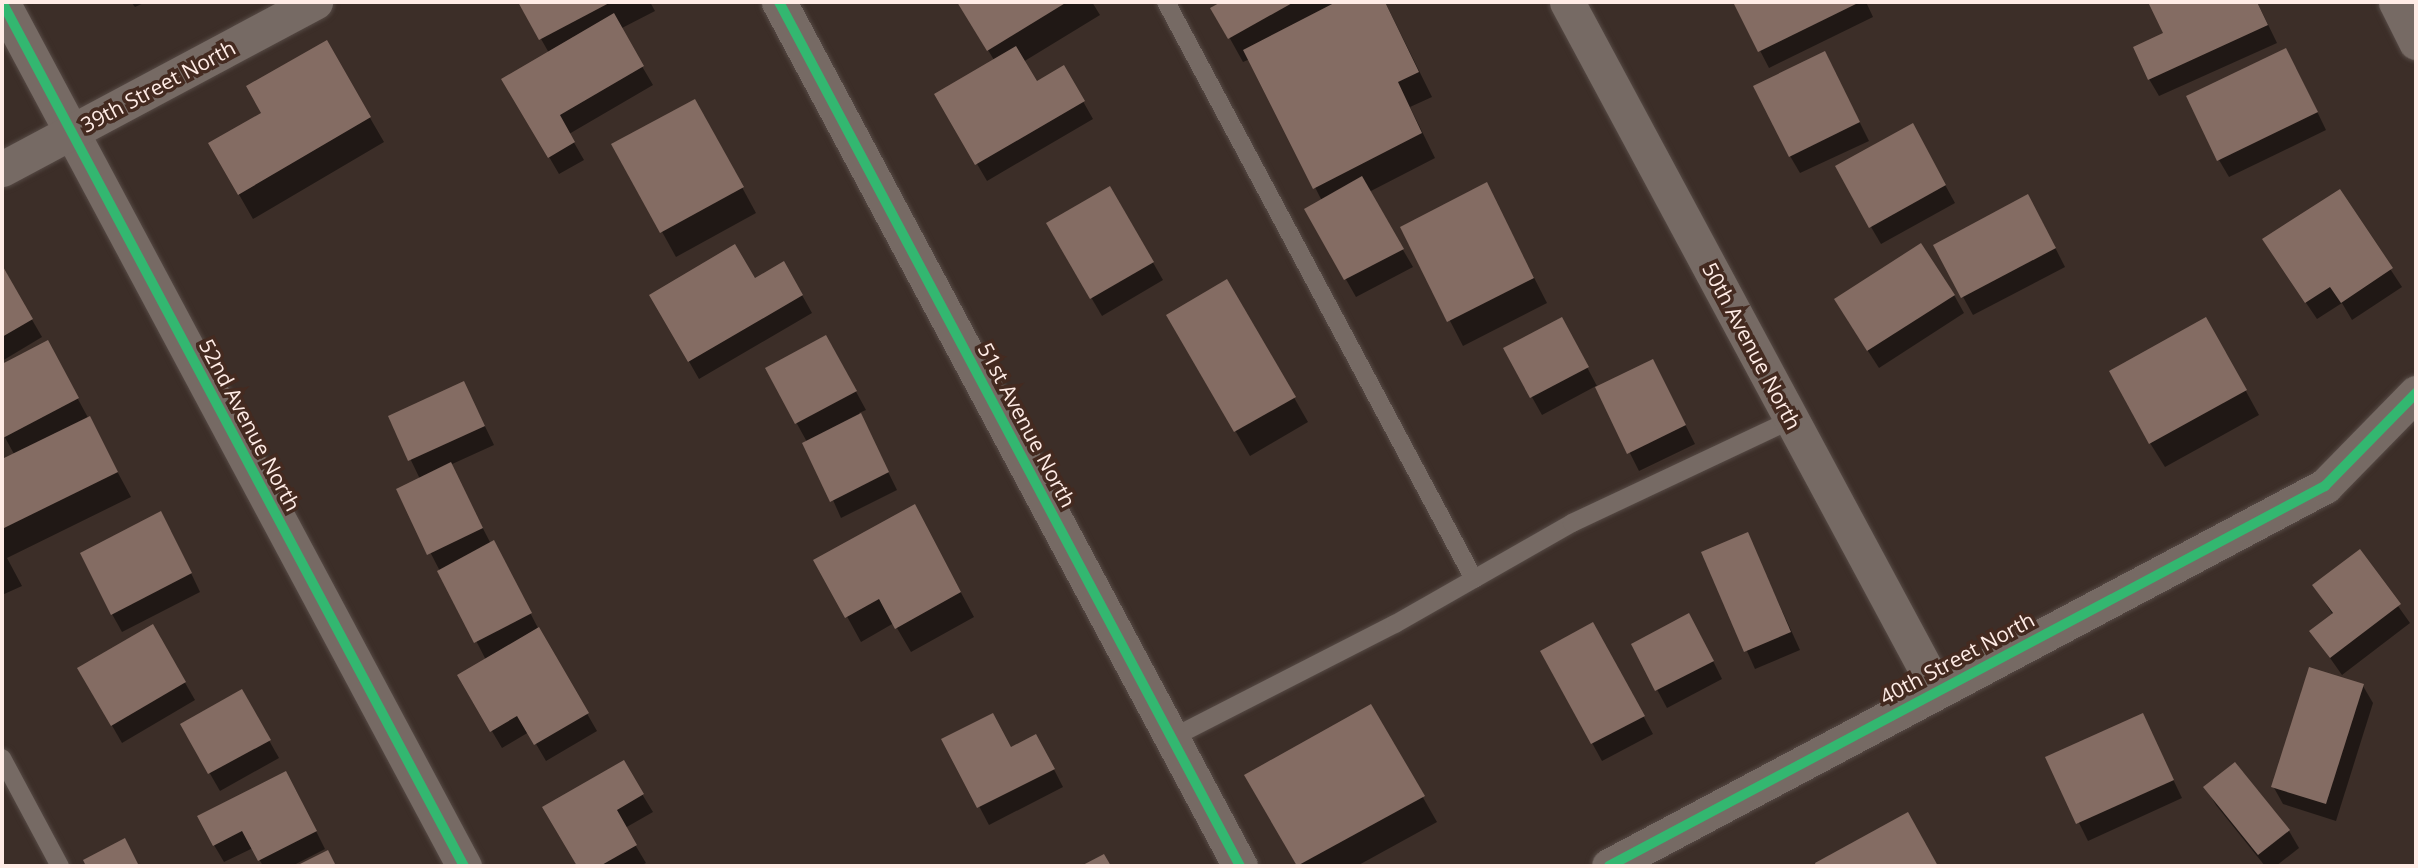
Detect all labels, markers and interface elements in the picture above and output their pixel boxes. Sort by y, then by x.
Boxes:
street label: 39th Street North [76,35,240,137]
street label: 50th Avenue North [1697,258,1807,434]
street label: 52nd Avenue North [194,335,306,515]
street label: 51st Avenue North [973,338,1081,512]
street label: 40th Street North [1875,607,2039,709]

